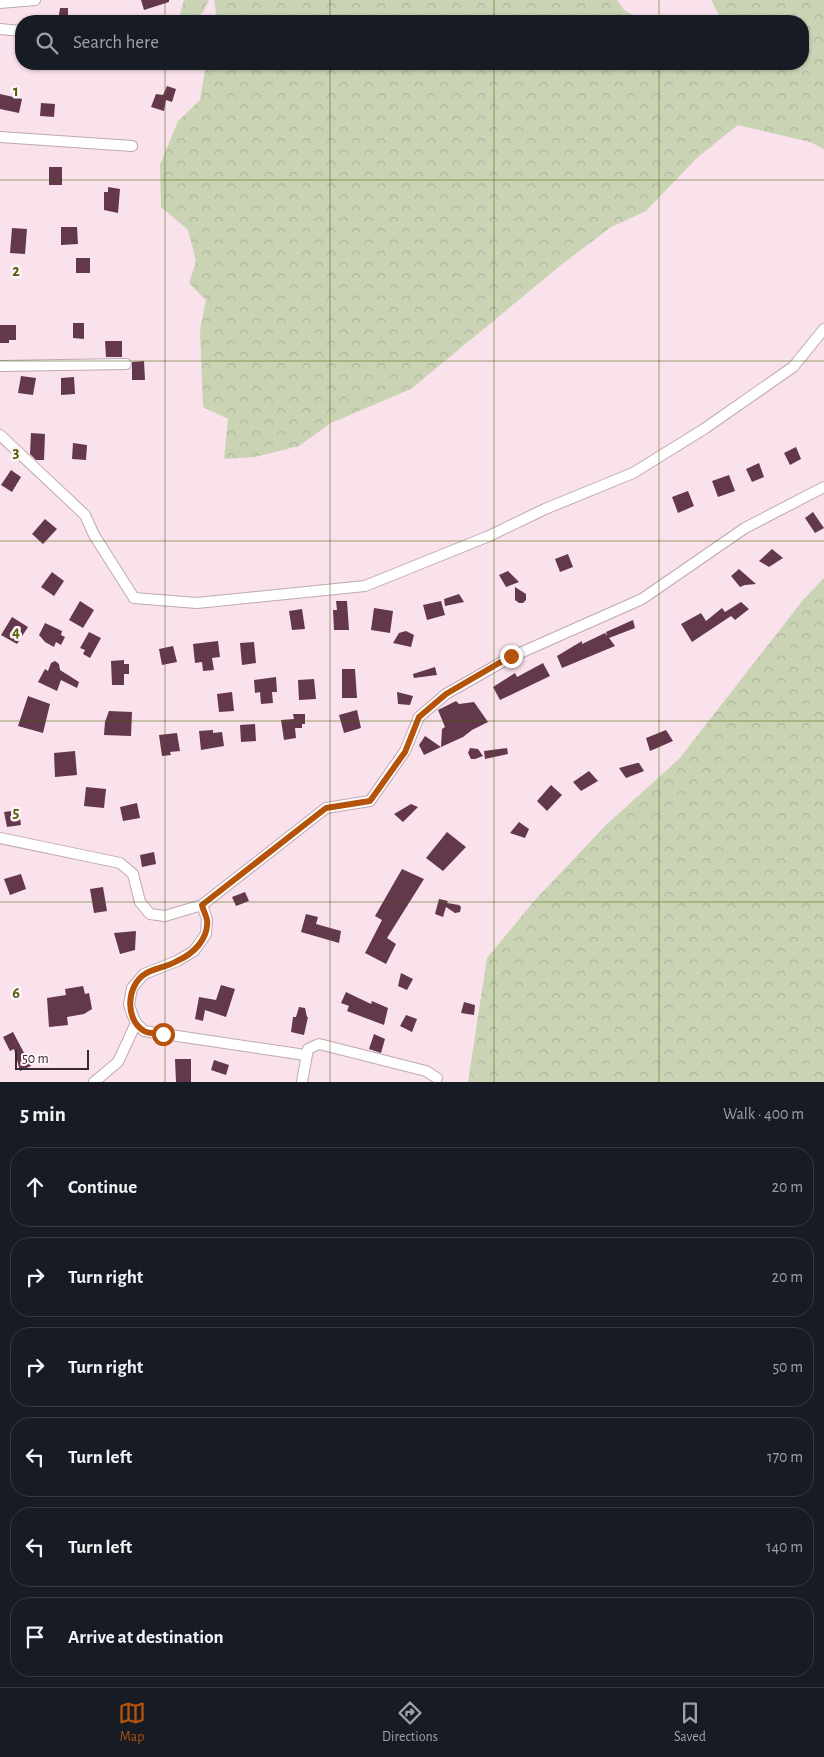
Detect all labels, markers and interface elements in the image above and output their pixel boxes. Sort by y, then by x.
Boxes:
search box [15,15,809,70]
icon: search [33,29,61,57]
text: Search here [73,33,159,52]
text: 1 [13,83,19,99]
text: 2 [12,263,20,279]
text: 3 [13,444,20,460]
text: 4 [12,624,20,640]
route end [500,645,523,668]
text: 5 [13,804,20,820]
text: 6 [12,985,20,1001]
route start [152,1023,175,1046]
scale bar [15,1047,89,1070]
text: 50 m [22,1052,49,1066]
text: 5 min [20,1104,66,1125]
text: Walk · 400 m [723,1106,804,1122]
icon: ahead [21,1173,49,1201]
text: Continue [68,1178,137,1197]
text: 20 m [772,1179,803,1195]
icon: right [21,1263,49,1291]
text: Turn right [68,1268,143,1287]
text: 20 m [772,1269,803,1285]
icon: right [21,1353,49,1381]
text: Turn right [68,1358,143,1377]
text: 50 m [772,1359,803,1375]
icon: left [21,1443,49,1471]
text: Turn left [68,1448,132,1467]
text: 170 m [767,1449,803,1465]
icon: left [21,1533,49,1561]
text: Turn left [68,1538,132,1557]
text: 140 m [766,1539,803,1555]
icon: arrive [21,1623,49,1651]
text: Arrive at destination [68,1628,224,1647]
tab: Map [118,1699,146,1746]
tab: Directions [382,1699,438,1746]
tab: Saved [674,1699,706,1746]

